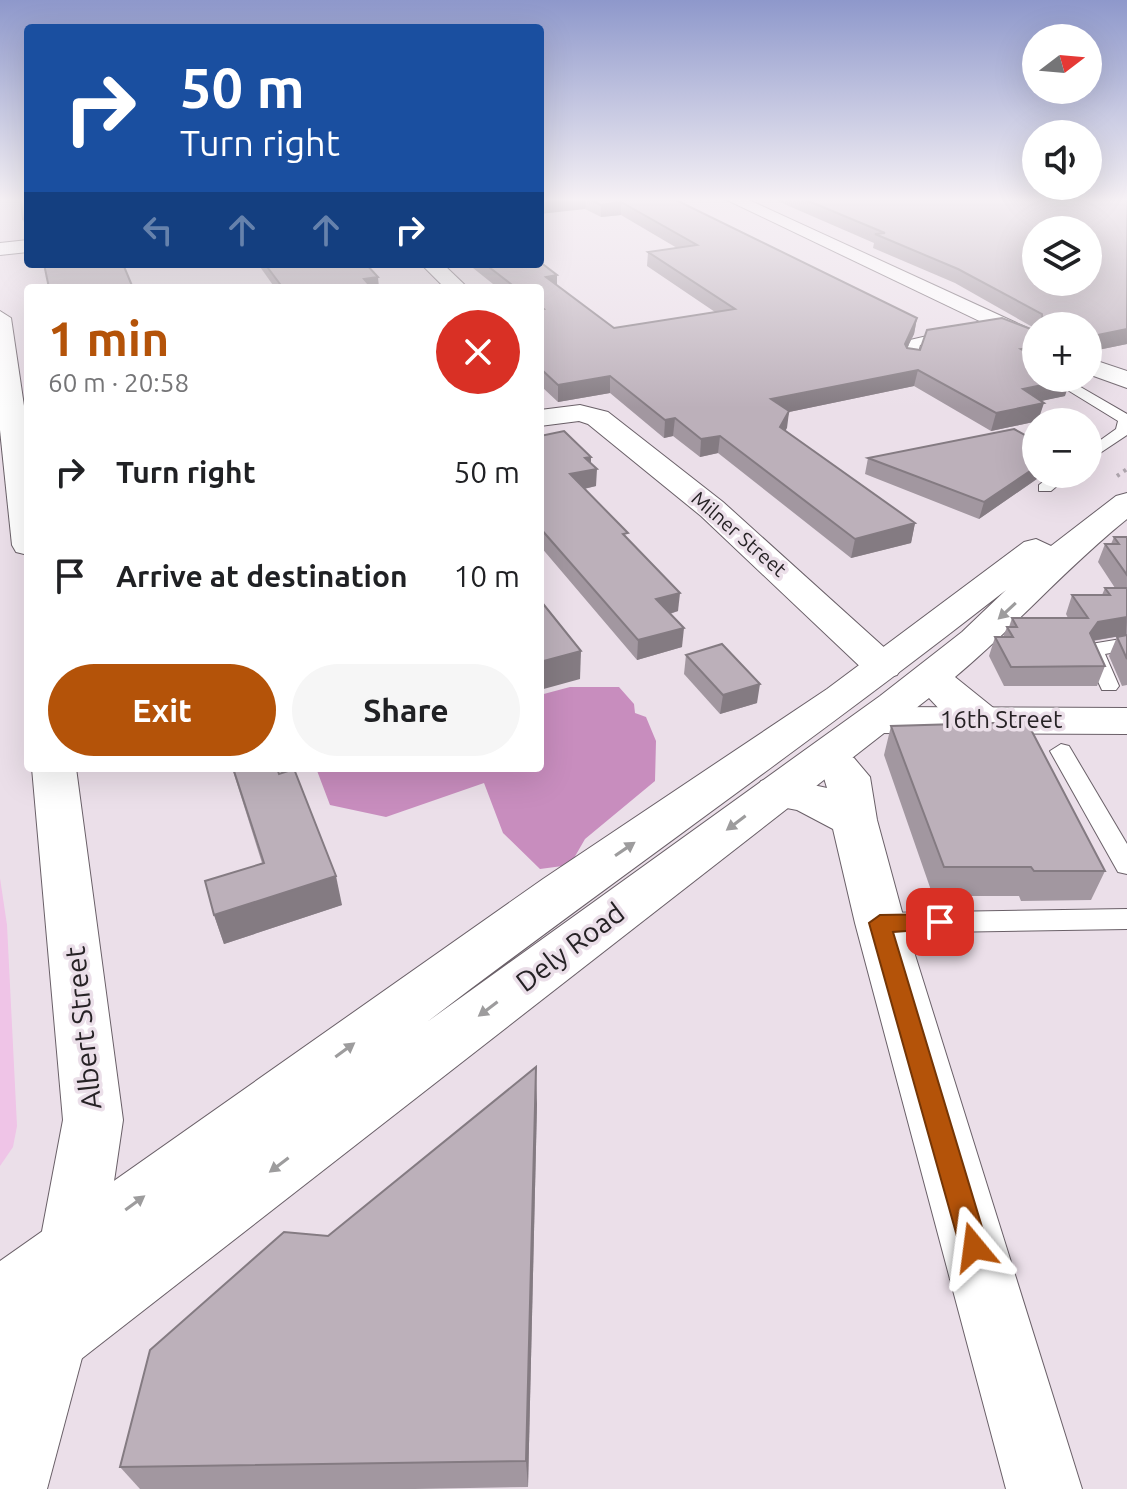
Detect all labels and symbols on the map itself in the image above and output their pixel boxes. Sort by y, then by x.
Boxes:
north arrow [1022,24,1102,104]
street label: Milner Street [687,486,791,581]
one-way arrow [998,601,1017,620]
street label: 16th Street [940,706,1063,733]
one-way arrow [726,815,747,830]
one-way arrow [615,842,636,857]
pin [906,888,974,956]
street label: Dely Road [510,896,630,997]
street label: Albert Street [59,945,106,1111]
one-way arrow [477,1000,498,1016]
one-way arrow [334,1043,355,1059]
one-way arrow [269,1156,290,1172]
one-way arrow [124,1196,145,1212]
position arrow [932,1205,1016,1289]

